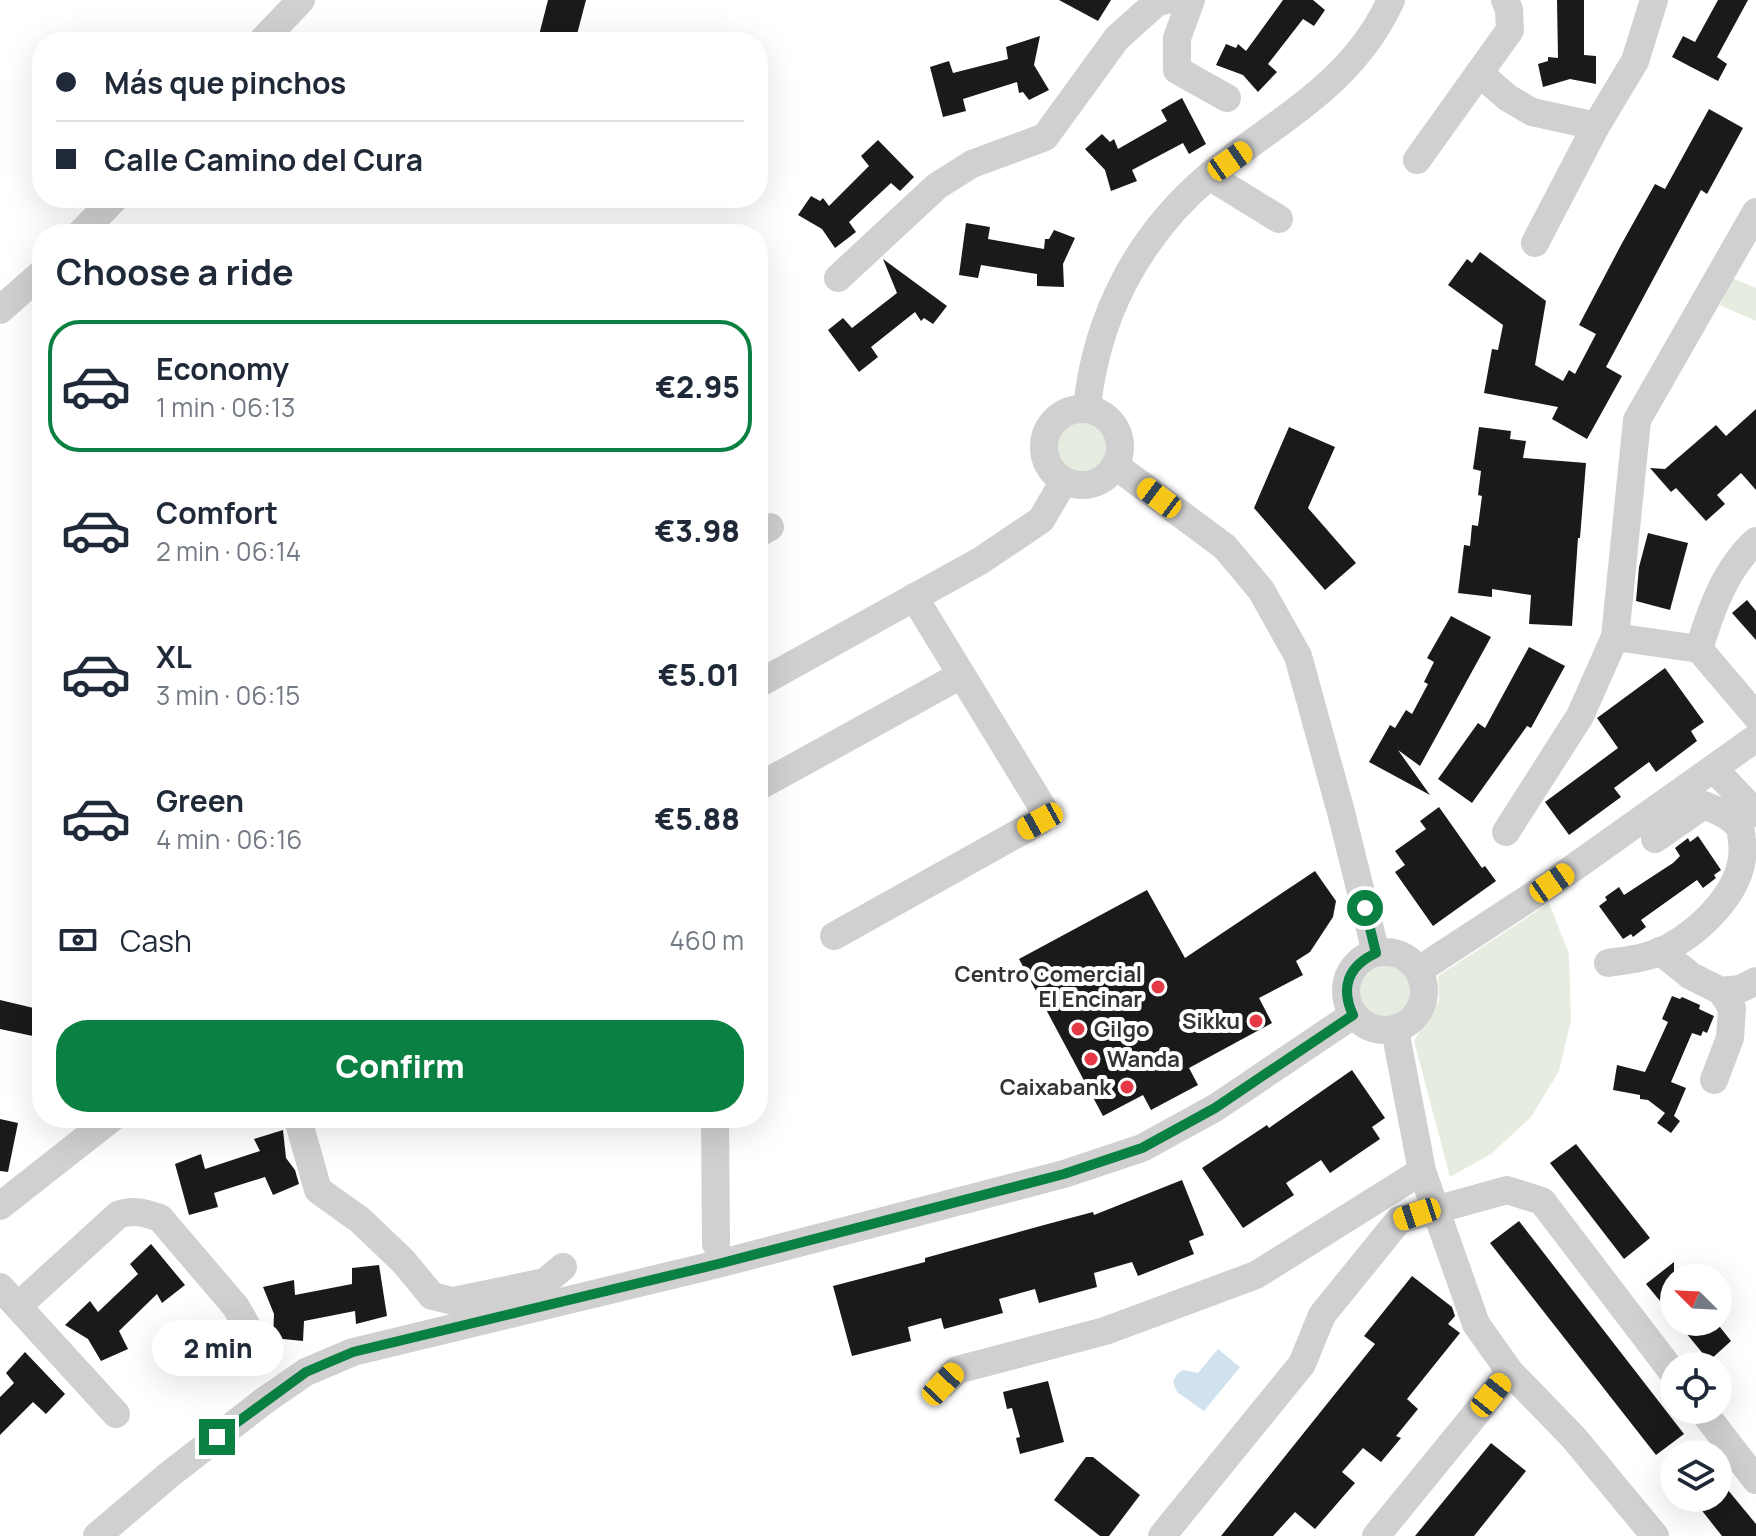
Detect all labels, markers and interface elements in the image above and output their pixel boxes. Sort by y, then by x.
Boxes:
text: Más que pinchos [104,62,346,103]
car [1203,137,1257,185]
text: Calle Camino del Cura [104,139,423,180]
text: Choose a ride [56,247,294,296]
text: Economy [156,348,289,389]
icon: car [60,350,132,422]
text: €2.95 [655,366,740,407]
text: 1 min · 06:13 [156,389,295,425]
car [1133,474,1185,522]
text: Comfort [156,492,278,533]
icon: car [60,494,132,566]
text: €3.98 [654,510,740,551]
text: 2 min · 06:14 [156,533,301,569]
text: XL [156,636,192,677]
icon: car [60,638,132,710]
text: €5.01 [658,654,740,695]
text: 3 min · 06:15 [156,677,300,713]
text: Green [156,780,244,821]
icon: car [60,782,132,854]
text: €5.88 [655,798,740,839]
car [1013,799,1067,843]
text: 4 min · 06:16 [156,821,302,857]
car [1525,859,1579,907]
route start [1347,890,1383,926]
icon: cash [56,918,100,962]
text: Cash [120,920,192,961]
text: 460 m [669,922,744,958]
place label: Centro Comercial El Encinar [954,959,1142,1014]
marker: Centro Comercial El Encinar [1149,978,1167,996]
place label: Sikku [1182,1006,1240,1036]
marker: Sikku [1247,1012,1265,1030]
place label: Gilgo [1094,1014,1150,1044]
button: Confirm [56,1020,744,1112]
marker: Gilgo [1069,1020,1087,1038]
place label: Wanda [1107,1044,1180,1074]
marker: Wanda [1082,1050,1100,1068]
place label: Caixabank [1000,1072,1112,1102]
marker: Caixabank [1118,1078,1136,1096]
car [1390,1195,1444,1233]
north arrow [1660,1264,1732,1336]
map controls [1660,1264,1732,1512]
callout: 2 min [151,1321,283,1377]
text: 2 min [184,1330,252,1366]
button: locate [1660,1352,1732,1424]
car [918,1358,968,1410]
car [1467,1369,1515,1421]
route end [199,1419,235,1455]
button: layers [1660,1440,1732,1512]

